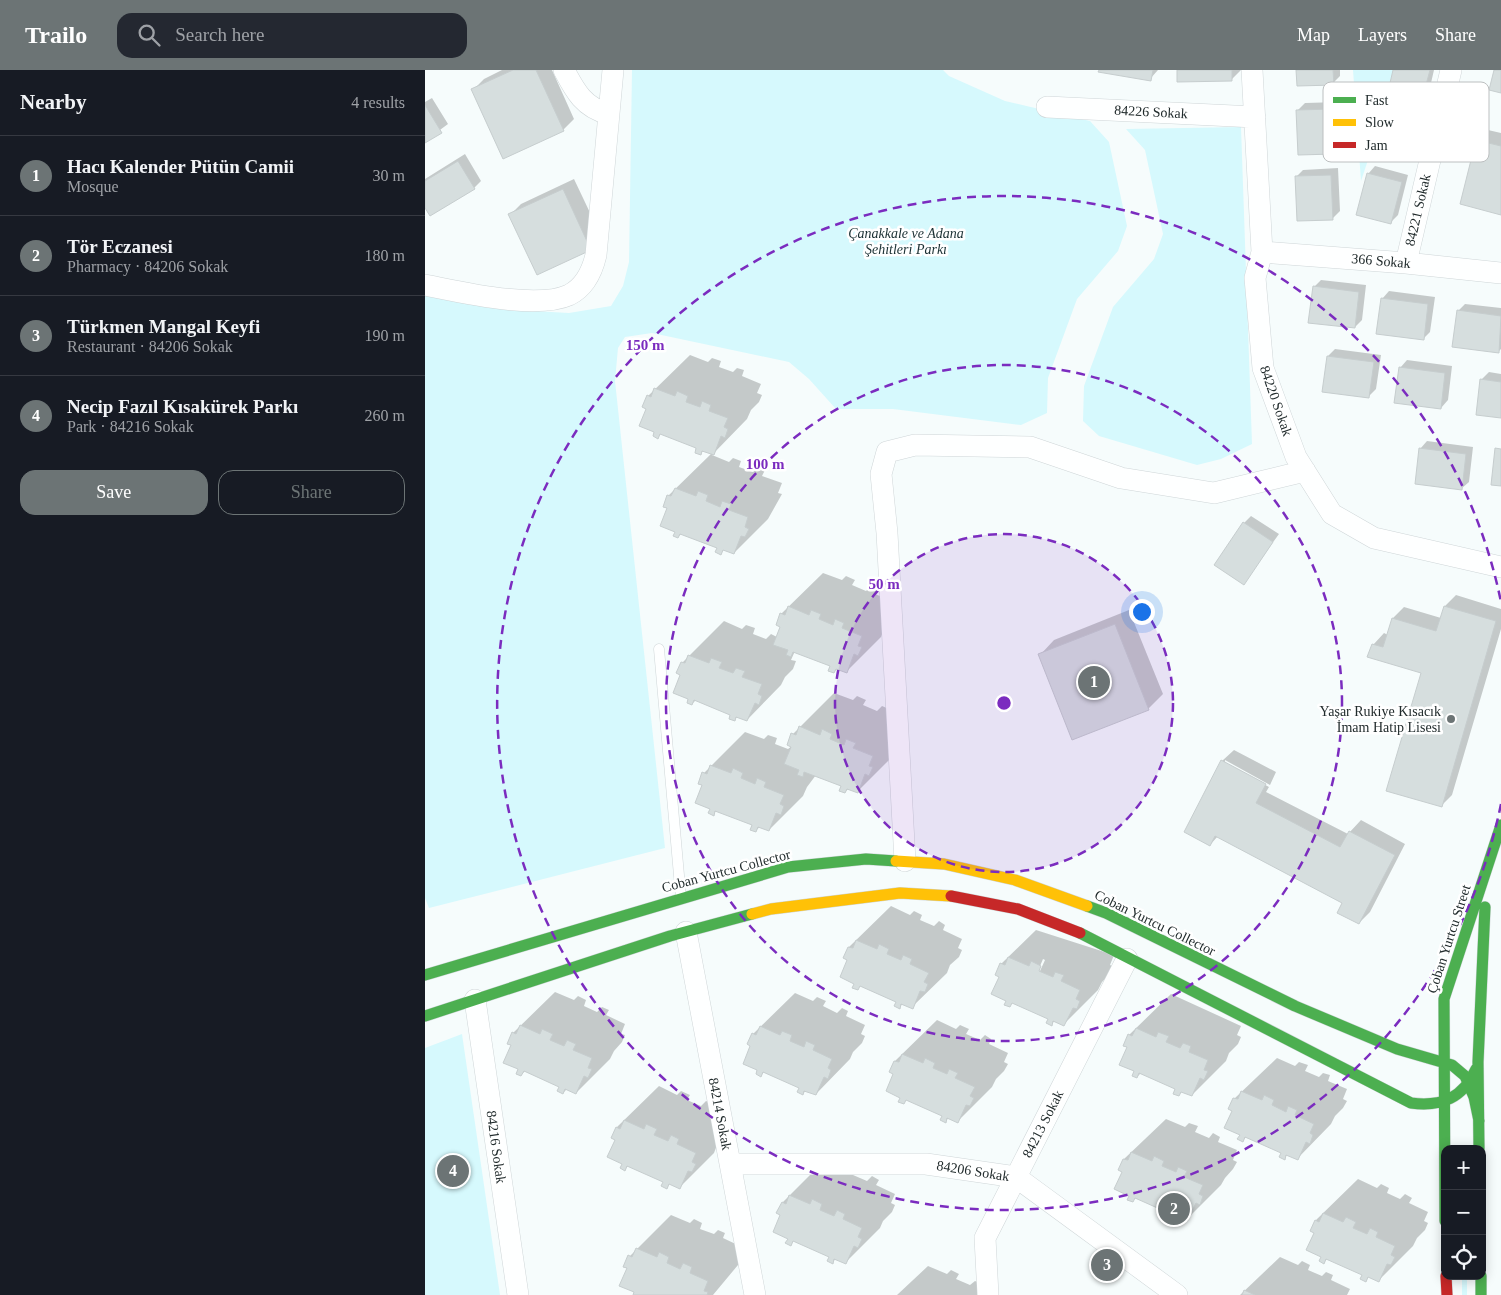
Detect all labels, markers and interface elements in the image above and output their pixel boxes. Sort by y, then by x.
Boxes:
search box [117,13,467,58]
icon: search [135,21,163,49]
text: Trailo [25,22,87,48]
text: Search here [175,24,264,45]
text: Map [1297,25,1330,45]
text: Layers [1358,25,1407,45]
text: Share [1435,25,1476,45]
legend [1323,82,1489,162]
text: Nearby [20,90,87,114]
text: Fast [1365,93,1388,108]
text: 4 results [351,94,405,111]
street label: 84226 Sokak [1114,103,1188,121]
text: Slow [1365,115,1395,130]
text: Jam [1365,138,1388,153]
text: Hacı Kalender Pütün Camii [67,156,294,177]
text: 1 [32,167,40,184]
text: 30 m [373,167,405,184]
street label: 84221 Sokak [1402,173,1434,247]
text: Mosque [67,178,119,195]
park label: Çanakkale ve Adana Şehitleri Parkı [848,226,964,257]
text: Tör Eczanesi [67,236,173,257]
text: 2 [32,247,40,264]
text: 180 m [365,247,405,264]
street label: 366 Sokak [1351,251,1411,271]
text: Pharmacy · 84206 Sokak [67,258,228,275]
text: Türkmen Mangal Keyfi [67,316,260,337]
text: 3 [32,327,40,344]
text: 190 m [365,327,405,344]
text: 150 m [626,337,665,353]
text: Restaurant · 84206 Sokak [67,338,233,355]
street label: 84220 Sokak [1257,364,1295,438]
text: Necip Fazıl Kısakürek Parkı [67,396,298,417]
text: 4 [32,407,40,424]
text: 260 m [365,407,405,424]
text: Park · 84216 Sokak [67,418,194,435]
text: 100 m [746,456,785,472]
button: Save [20,470,208,515]
button: Share [218,470,405,515]
text: 50 m [868,576,900,592]
your location [1129,599,1155,625]
pin: 1 [1078,663,1110,701]
centre of rings [995,694,1013,712]
place label: Yaşar Rukiye Kısacık İmam Hatip Lisesi [1320,704,1441,735]
marker: Yaşar Rukiye Kısacık İmam Hatip Lisesi [1445,713,1457,725]
street label: Coban Yurtcu Collector [660,847,792,895]
street label: Çoban Yurtcu Street [1424,883,1474,995]
street label: Coban Yurtcu Collector [1092,887,1218,959]
street label: 84214 Sokak [706,1076,734,1152]
street label: 84213 Sokak [1020,1088,1066,1160]
street label: 84216 Sokak [483,1110,509,1184]
map controls [1441,1145,1486,1280]
button: + [1441,1145,1486,1190]
pin: 4 [437,1152,469,1190]
street label: 84206 Sokak [936,1158,1010,1184]
pin: 2 [1158,1190,1190,1228]
button: − [1441,1190,1486,1235]
button: locate [1441,1235,1486,1280]
pin: 3 [1091,1246,1123,1284]

